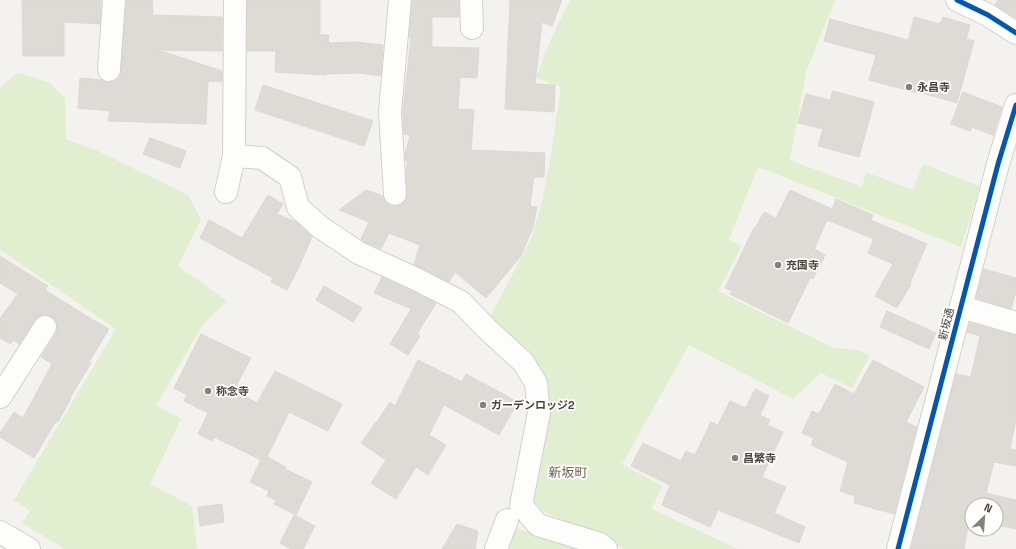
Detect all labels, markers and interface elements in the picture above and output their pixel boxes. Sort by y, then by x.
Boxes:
place label: 永昌寺 [917,80,950,94]
marker: 永昌寺 [904,82,914,92]
place label: 充国寺 [786,258,819,272]
marker: 充国寺 [773,260,783,270]
street label: 新坂通 [935,306,957,342]
place label: 称念寺 [216,384,249,398]
marker: 称念寺 [203,386,213,396]
place label: ガーデンロッジ2 [491,398,575,412]
marker: ガーデンロッジ2 [478,400,488,410]
place label: 昌繁寺 [743,451,776,465]
marker: 昌繁寺 [730,453,740,463]
district label: 新坂町 [548,464,588,481]
north arrow [964,497,1004,537]
text: N [982,500,995,516]

